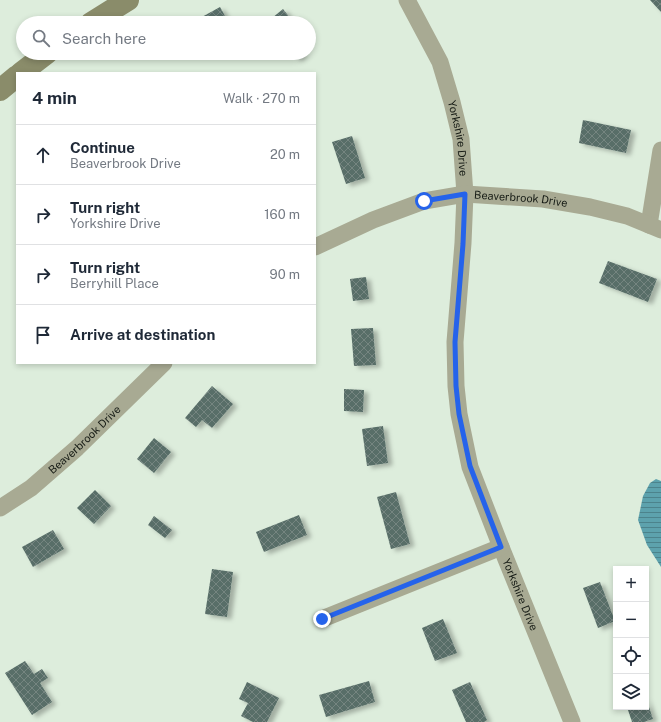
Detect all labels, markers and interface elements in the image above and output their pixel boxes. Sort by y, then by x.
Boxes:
search box [16,16,316,60]
icon: search [30,27,52,49]
text: Search here [62,30,146,47]
text: 4 min [32,88,77,108]
text: Walk · 270 m [223,91,300,106]
street label: Yorkshire Drive [446,99,470,177]
text: Continue [70,139,135,156]
icon: ahead [32,144,54,166]
text: 20 m [270,147,300,162]
text: Beaverbrook Drive [70,156,181,171]
street label: Beaverbrook Drive [474,189,569,209]
route start [415,192,433,210]
text: Turn right [70,199,140,216]
icon: right [32,204,54,226]
text: 160 m [264,207,300,222]
text: Yorkshire Drive [70,216,161,231]
text: Turn right [70,259,140,276]
icon: right [32,264,54,286]
text: 90 m [270,267,300,282]
text: Berryhill Place [70,276,159,291]
icon: arrive [32,324,54,346]
text: Arrive at destination [70,326,215,343]
street label: Beaverbrook Drive [46,403,123,476]
street label: Yorkshire Drive [500,557,540,632]
map controls [613,566,649,710]
button: + [613,566,649,602]
button: − [613,602,649,638]
route end [313,610,331,628]
button: locate [613,638,649,674]
button: layers [613,674,649,710]

